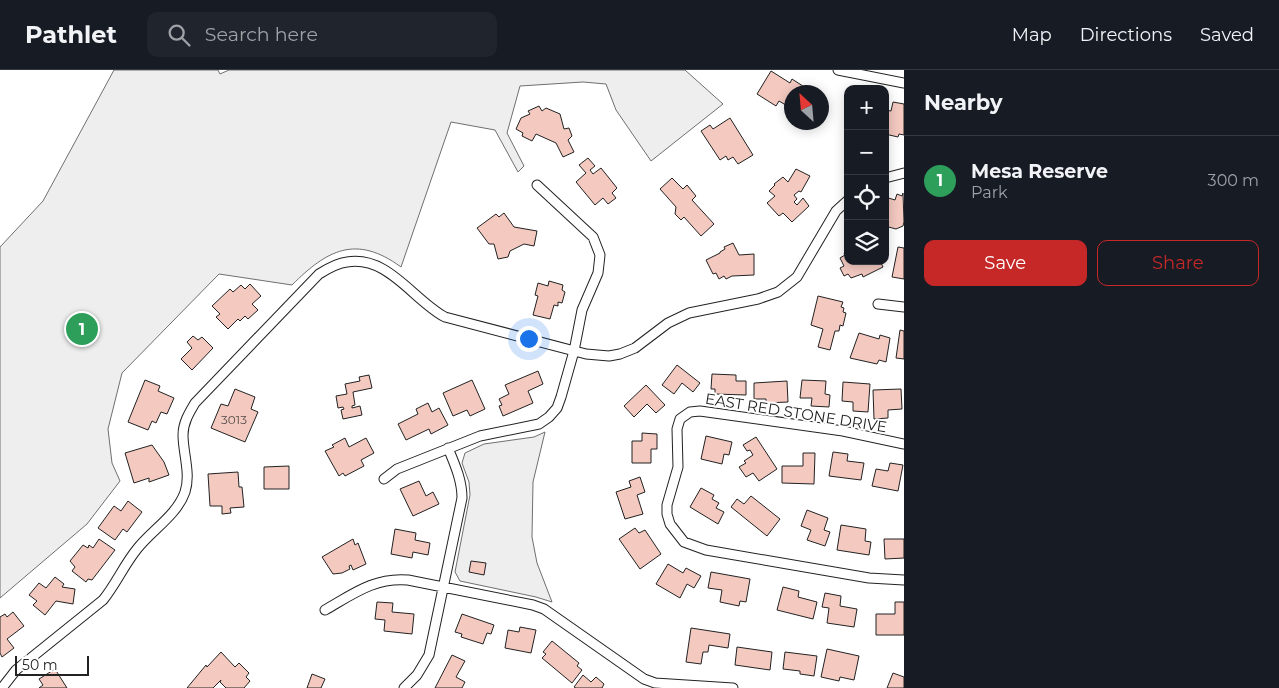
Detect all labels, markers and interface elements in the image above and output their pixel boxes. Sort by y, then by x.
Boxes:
search box [147,12,497,57]
text: Pathlet [25,20,117,49]
icon: search [165,21,193,49]
text: Search here [205,23,318,46]
text: Map [1012,24,1052,46]
text: Directions [1080,24,1172,46]
text: Saved [1200,24,1254,46]
north arrow [784,85,829,130]
map controls [844,85,889,265]
button: + [844,85,889,130]
text: Nearby [924,90,1003,115]
button: − [844,130,889,175]
text: Mesa Reserve [971,160,1108,183]
text: 1 [937,171,943,190]
text: 300 m [1208,171,1259,190]
button: locate [844,175,889,220]
text: Park [971,183,1008,202]
button: layers [844,220,889,265]
button: Save [924,240,1087,286]
button: Share [1097,240,1259,286]
pin: 1 [66,310,98,348]
your location [516,326,542,352]
street label: EAST RED STONE DRIVE [704,389,888,436]
house number: 3013 [221,412,247,427]
scale bar [15,653,89,676]
text: 50 m [22,656,58,674]

